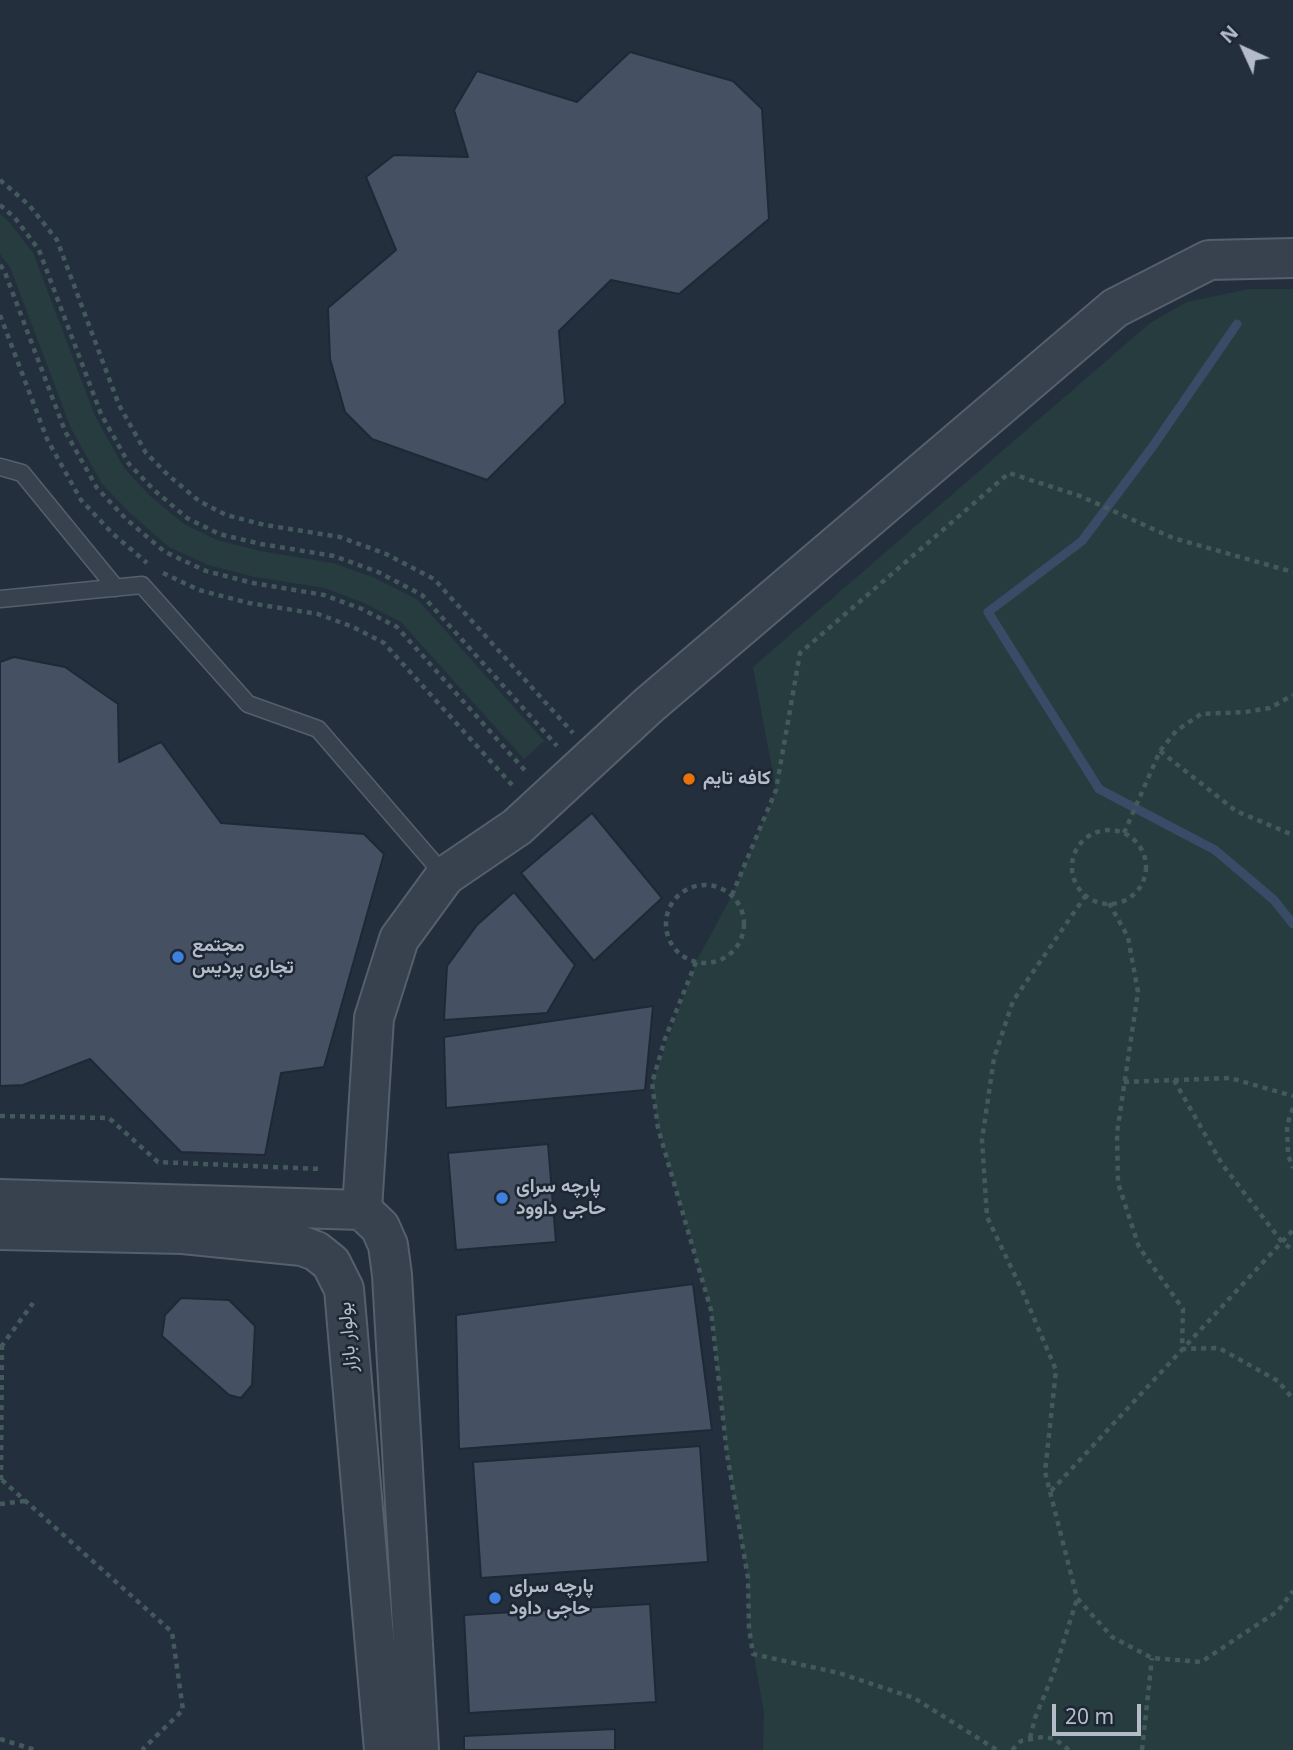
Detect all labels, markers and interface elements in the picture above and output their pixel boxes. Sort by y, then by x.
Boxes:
north arrow [1209,14,1279,84]
text: N [1214,20,1244,49]
place label: كافه تايم [703,768,771,790]
marker: كافه تايم [681,771,697,787]
place label: مجتمع تجاری پردیس [192,935,294,979]
marker: مجتمع تجاری پردیس [170,949,186,965]
place label: پارچه سرای حاجی داوود [516,1176,606,1220]
marker: پارچه سرای حاجی داوود [494,1190,510,1206]
street label: بولوار بازار [334,1301,362,1373]
place label: پارچه سرای حاجی داود [509,1576,594,1620]
marker: پارچه سرای حاجی داود [487,1590,503,1606]
scale bar [1055,1690,1144,1734]
text: 20 m [1065,1702,1114,1730]

